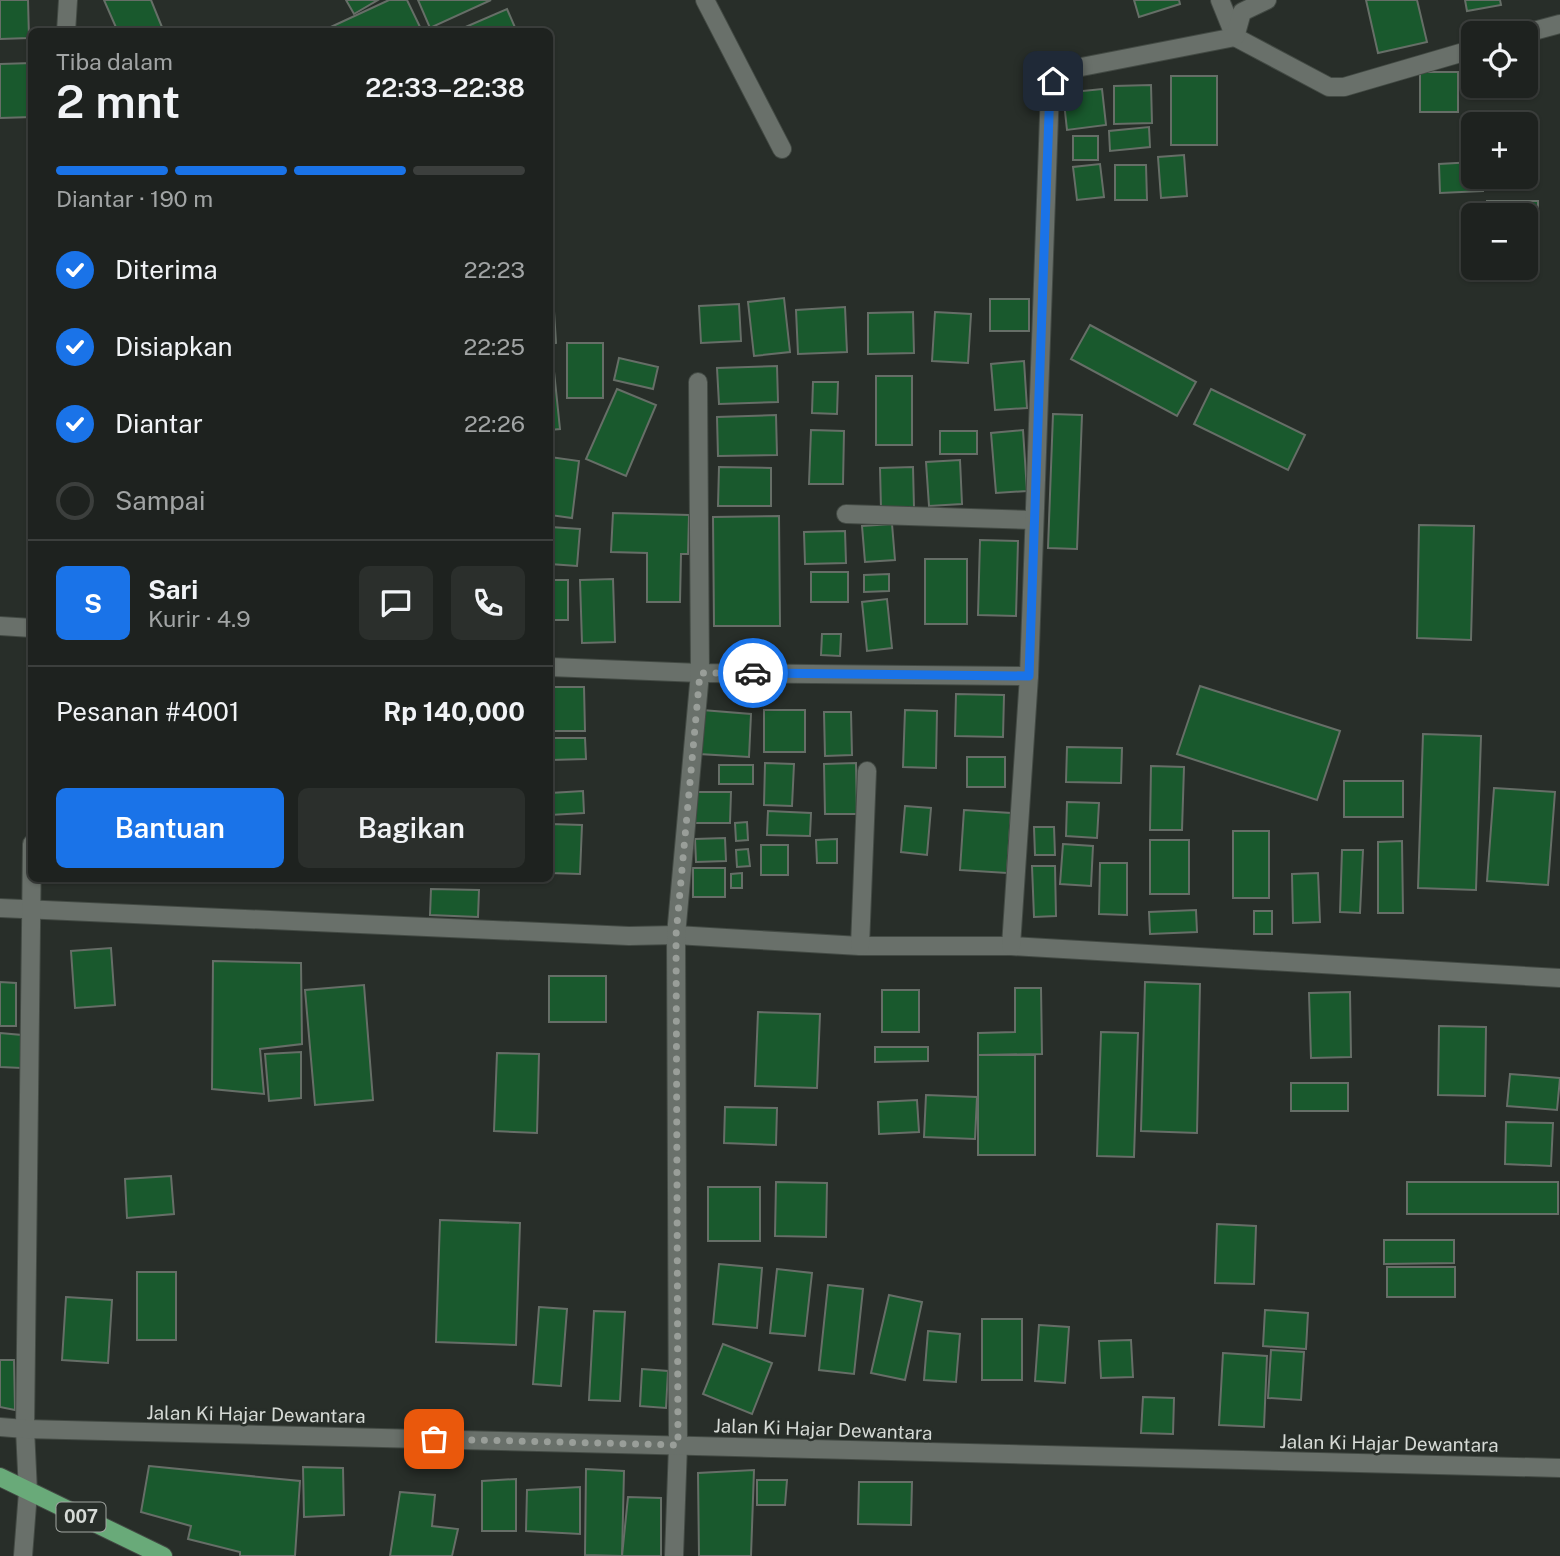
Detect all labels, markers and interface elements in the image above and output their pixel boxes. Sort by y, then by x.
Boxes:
map controls [1461,21,1538,280]
button: locate [1461,21,1538,98]
text: Tiba dalam [56,48,173,75]
pin [1023,51,1083,111]
icon: home [1034,62,1072,100]
text: 22:33–22:38 [365,72,525,103]
text: 2 mnt [56,74,180,128]
button: + [1461,112,1538,189]
text: Diantar · 190 m [56,185,213,212]
button: − [1461,203,1538,280]
icon: check [56,251,94,289]
text: Diterima [115,254,218,285]
text: 22:23 [464,256,525,283]
icon: check [56,328,94,366]
text: Disiapkan [115,331,233,362]
text: 22:25 [463,333,525,360]
icon: check [56,405,94,443]
text: Diantar [115,408,203,439]
text: 22:26 [464,410,525,437]
text: Sampai [115,485,205,516]
button: chat [359,566,433,640]
button: phone [451,566,525,640]
text: Sari [148,574,198,605]
text: S [84,588,102,619]
text: Kurir · 4.9 [148,605,251,632]
courier [718,638,788,708]
icon: car [734,654,772,692]
text: Pesanan #4001 [56,696,239,727]
text: Rp 140,000 [383,696,525,727]
button: Bantuan [56,788,284,868]
button: Bagikan [298,788,525,868]
street label: Jalan Ki Hajar Dewantara [146,1401,366,1427]
pin [404,1409,464,1469]
street label: Jalan Ki Hajar Dewantara [713,1414,933,1444]
icon: bag [415,1420,453,1458]
street label: Jalan Ki Hajar Dewantara [1279,1430,1499,1456]
road number: 007 [56,1502,106,1532]

